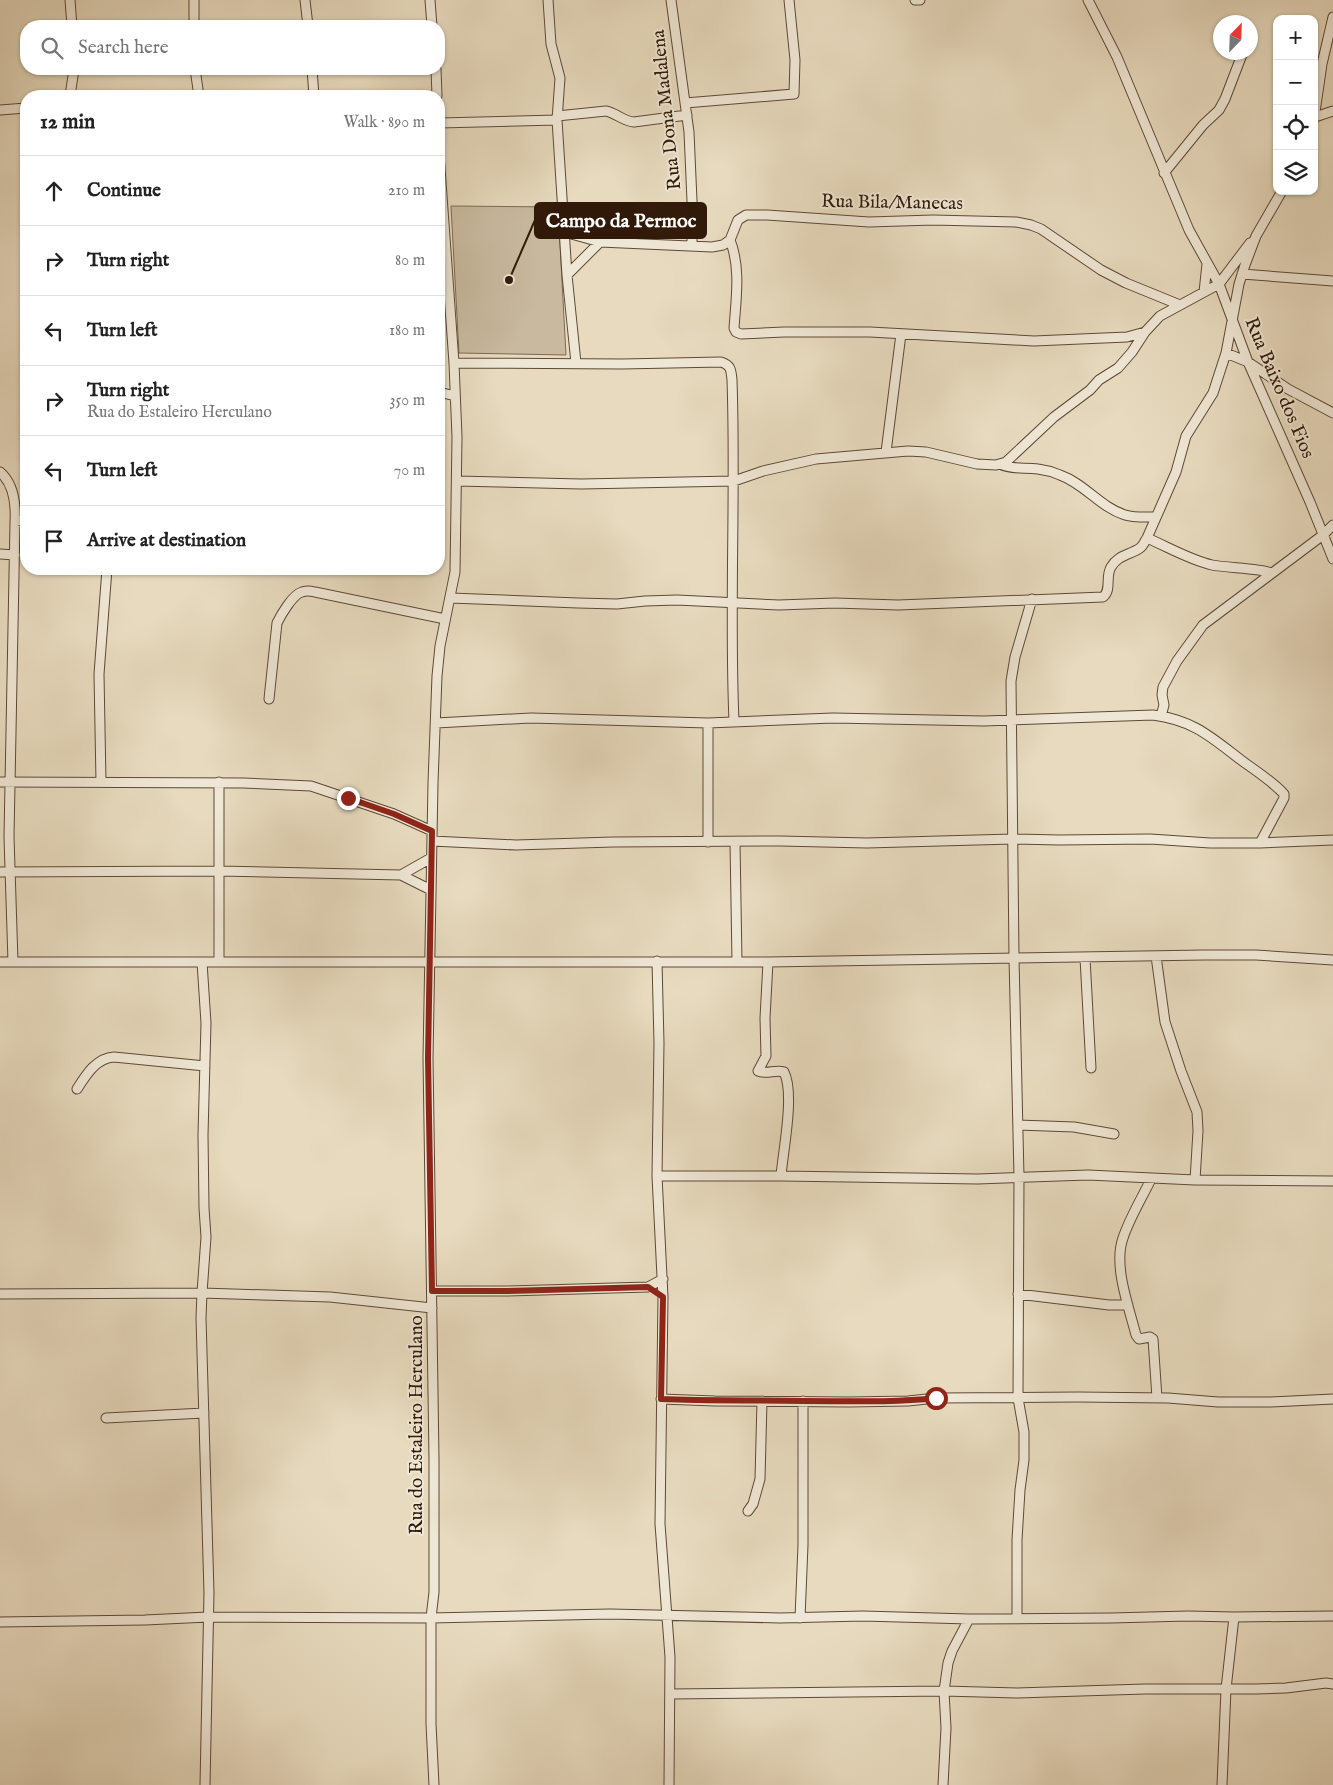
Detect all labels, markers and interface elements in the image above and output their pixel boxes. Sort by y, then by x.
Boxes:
north arrow [1213,15,1258,60]
map controls [1273,15,1318,195]
button: + [1273,15,1318,60]
search box [20,20,445,75]
street label: Rua Dona Madalena [647,28,687,191]
icon: search [38,34,66,62]
text: Search here [78,36,169,60]
button: − [1273,60,1318,105]
button: locate [1273,105,1318,150]
text: 12 min [40,109,95,136]
text: Walk · 890 m [343,113,425,133]
button: layers [1273,150,1318,195]
icon: ahead [40,177,68,205]
text: Continue [87,179,161,203]
text: 210 m [388,181,425,201]
street label: Rua Bila/Manecas [821,190,963,216]
callout: Campo da Permoc [535,203,706,238]
text: Campo da Permoc [546,209,697,234]
icon: right [40,247,68,275]
text: Turn right [87,249,169,273]
text: 80 m [395,251,425,271]
street label: Rua Baixo dos Fios [1238,314,1320,462]
icon: left [40,317,68,345]
text: Turn left [87,319,158,343]
text: 180 m [389,321,425,341]
text: Turn right [87,379,169,403]
icon: right [40,387,68,415]
text: 350 m [390,391,425,411]
text: Rua do Estaleiro Herculano [87,403,272,423]
icon: left [40,457,68,485]
text: Turn left [87,459,158,483]
text: 70 m [394,461,425,481]
icon: arrive [40,527,68,555]
text: Arrive at destination [87,529,246,553]
route end [337,787,360,810]
street label: Rua do Estaleiro Herculano [405,1315,429,1535]
route start [925,1387,948,1410]

